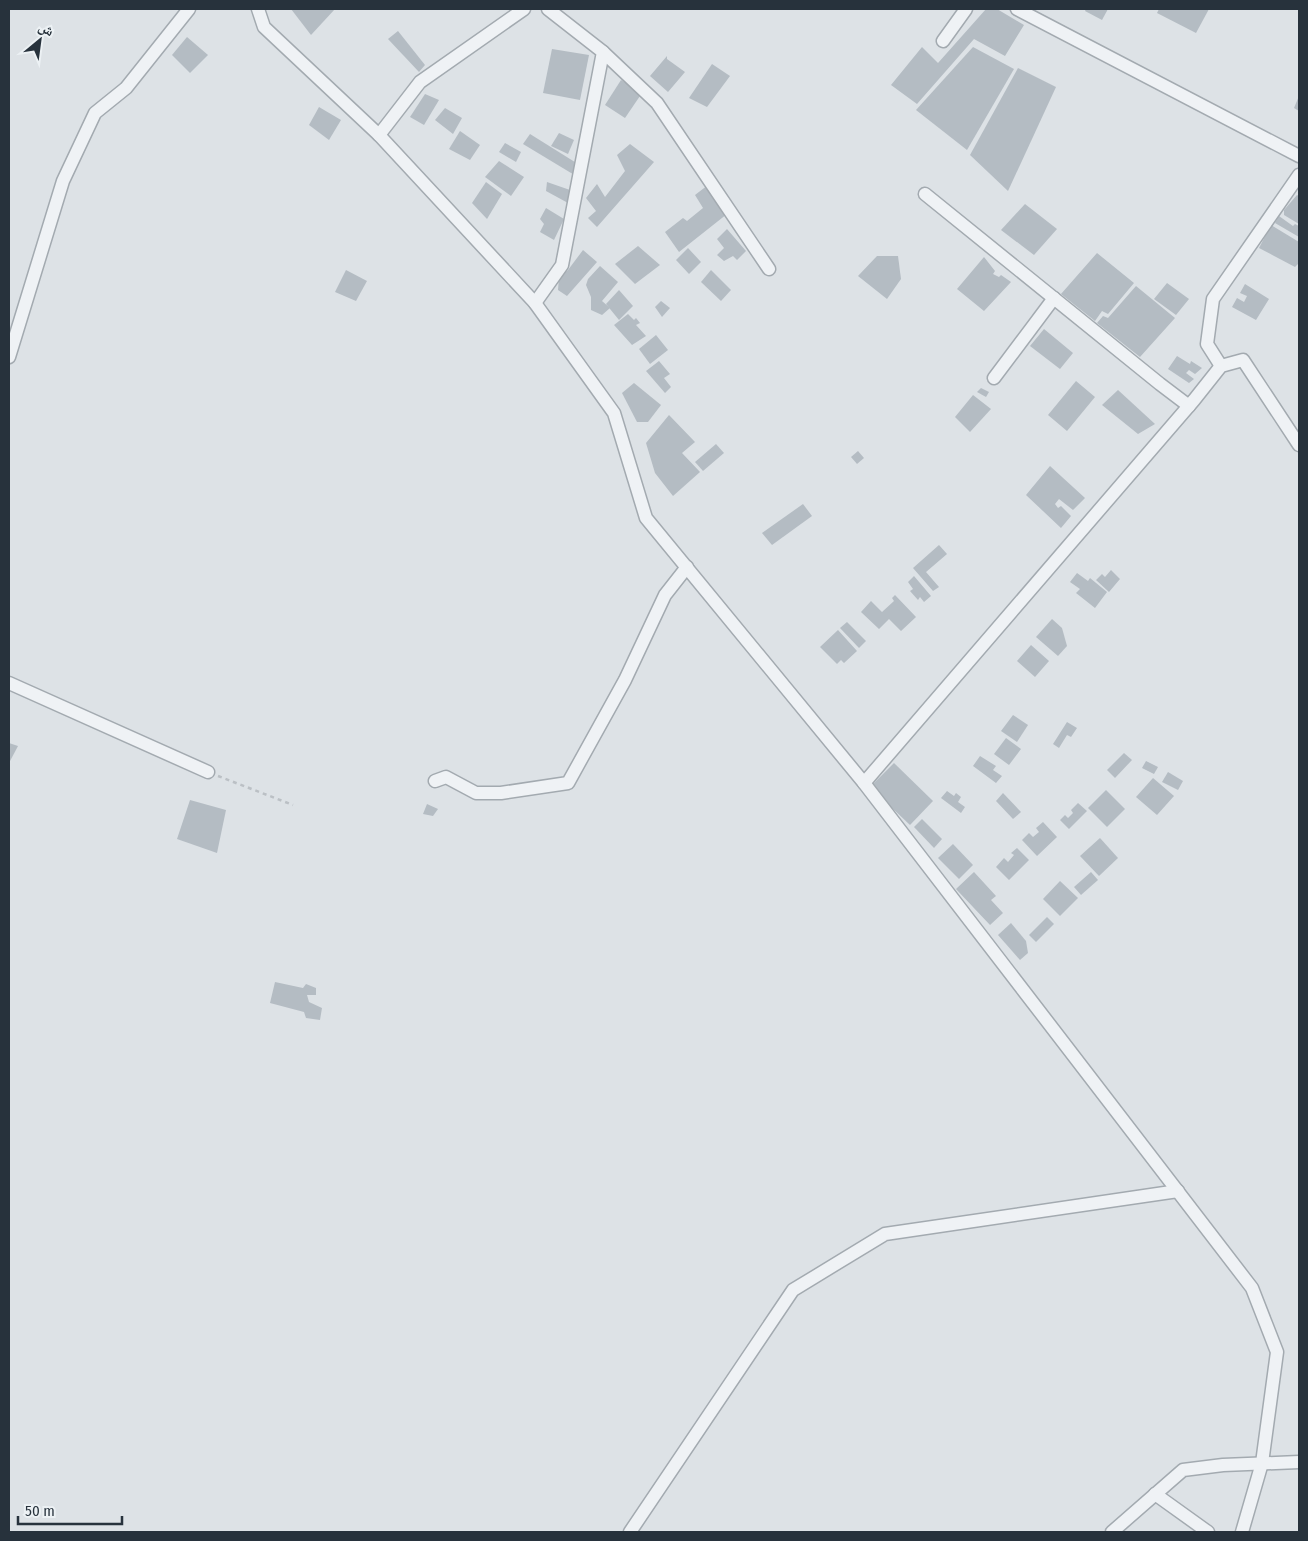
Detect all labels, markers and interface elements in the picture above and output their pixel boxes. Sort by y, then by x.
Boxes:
north arrow [15,15,65,65]
text: ش [35,18,57,40]
scale bar [18,1494,121,1526]
text: 50 m [25,1502,55,1520]

